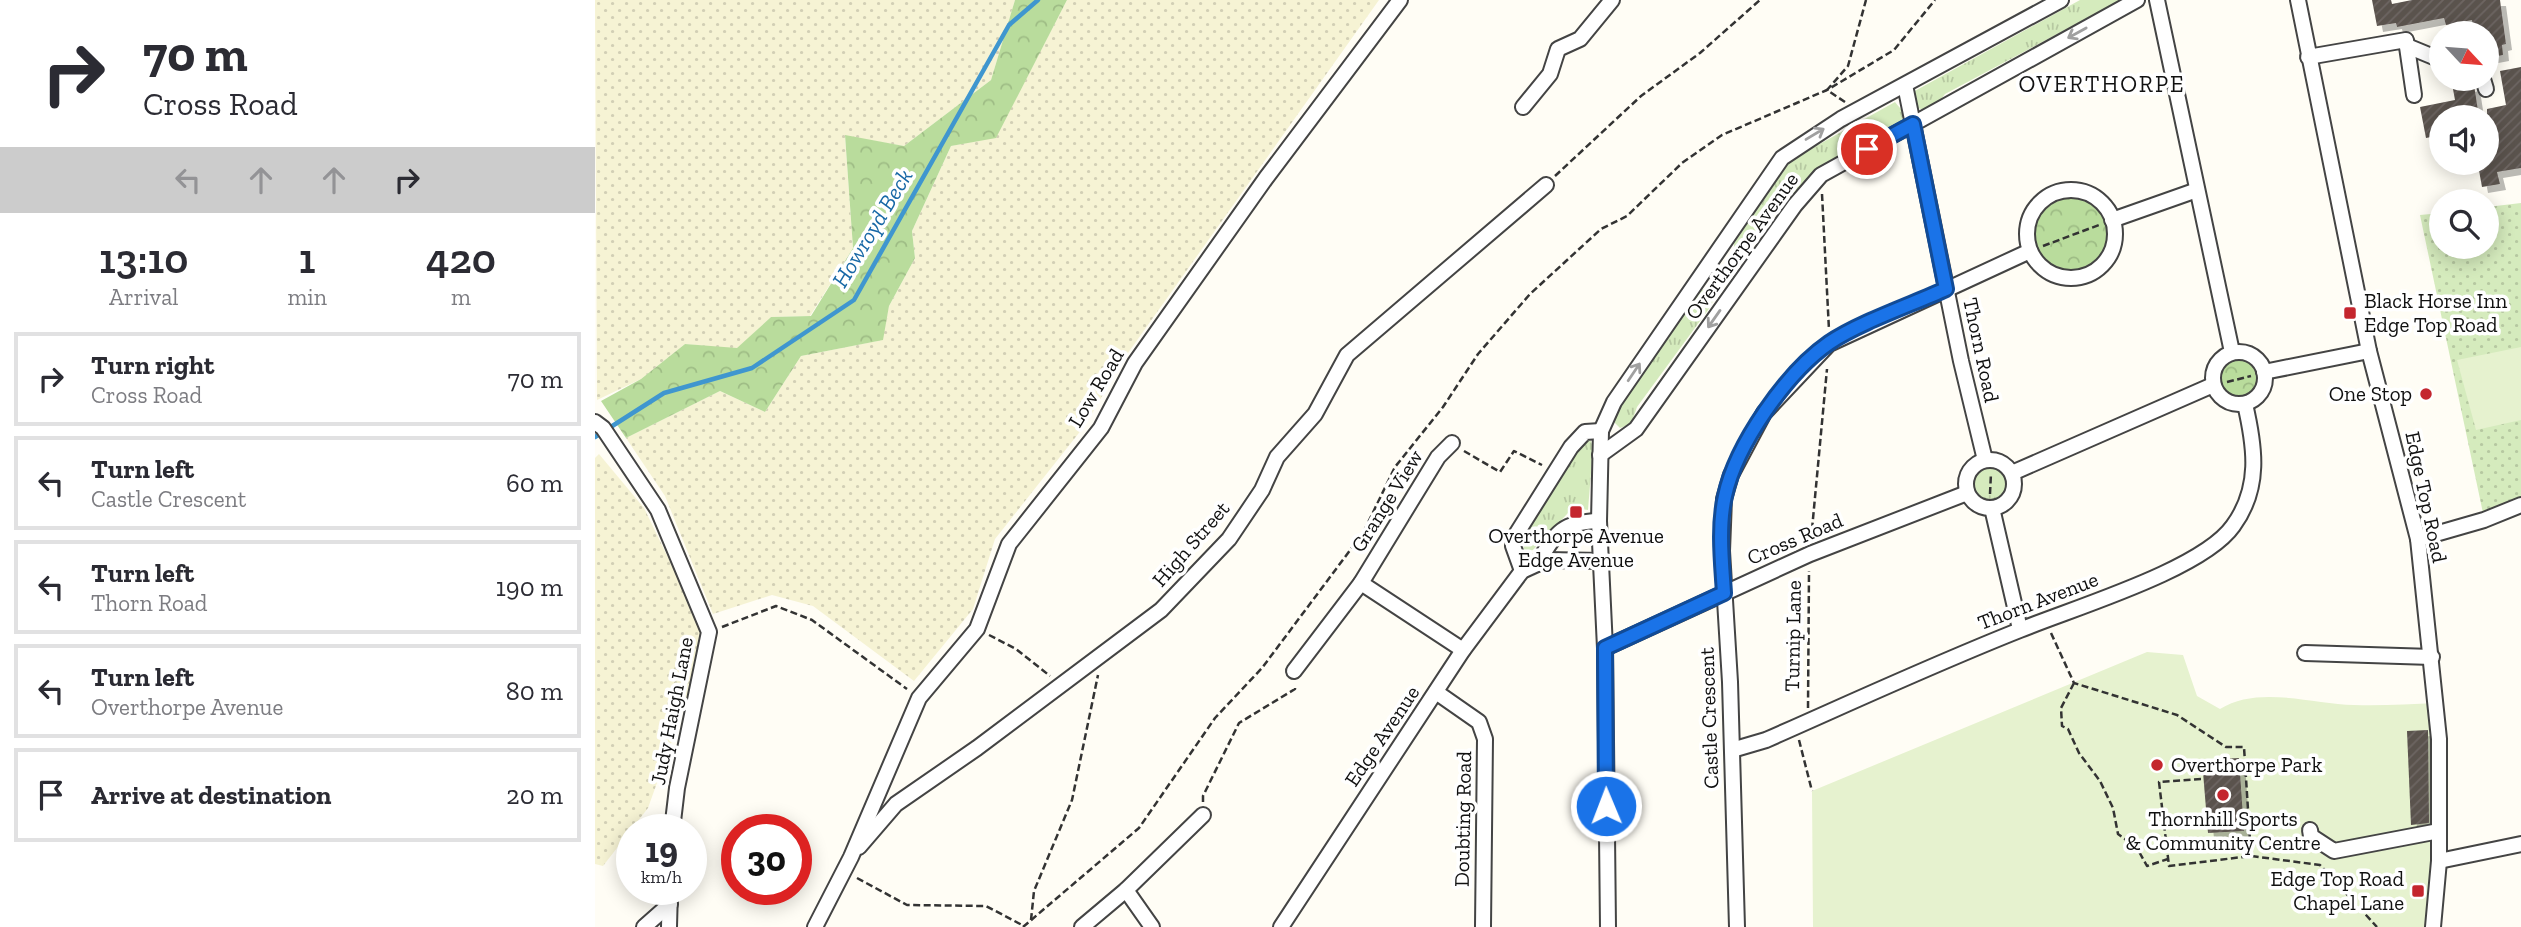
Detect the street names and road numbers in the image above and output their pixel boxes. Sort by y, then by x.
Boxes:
street label: Overthorpe Avenue [1680,167,1803,324]
street label: Thorn Road [1958,295,2005,405]
street label: Low Road [1062,343,1129,432]
street label: Edge Top Road [2400,429,2453,565]
street label: Grange View [1345,445,1428,556]
street label: High Street [1147,496,1235,591]
street label: Cross Road [1743,507,1847,570]
street label: Thorn Avenue [1974,566,2102,635]
street label: Turnip Lane [1779,580,1806,692]
street label: Judy Haigh Lane [645,635,698,787]
street label: Castle Crescent [1694,647,1723,789]
street label: Edge Avenue [1339,681,1424,791]
street label: Doubting Road [1449,750,1476,887]

